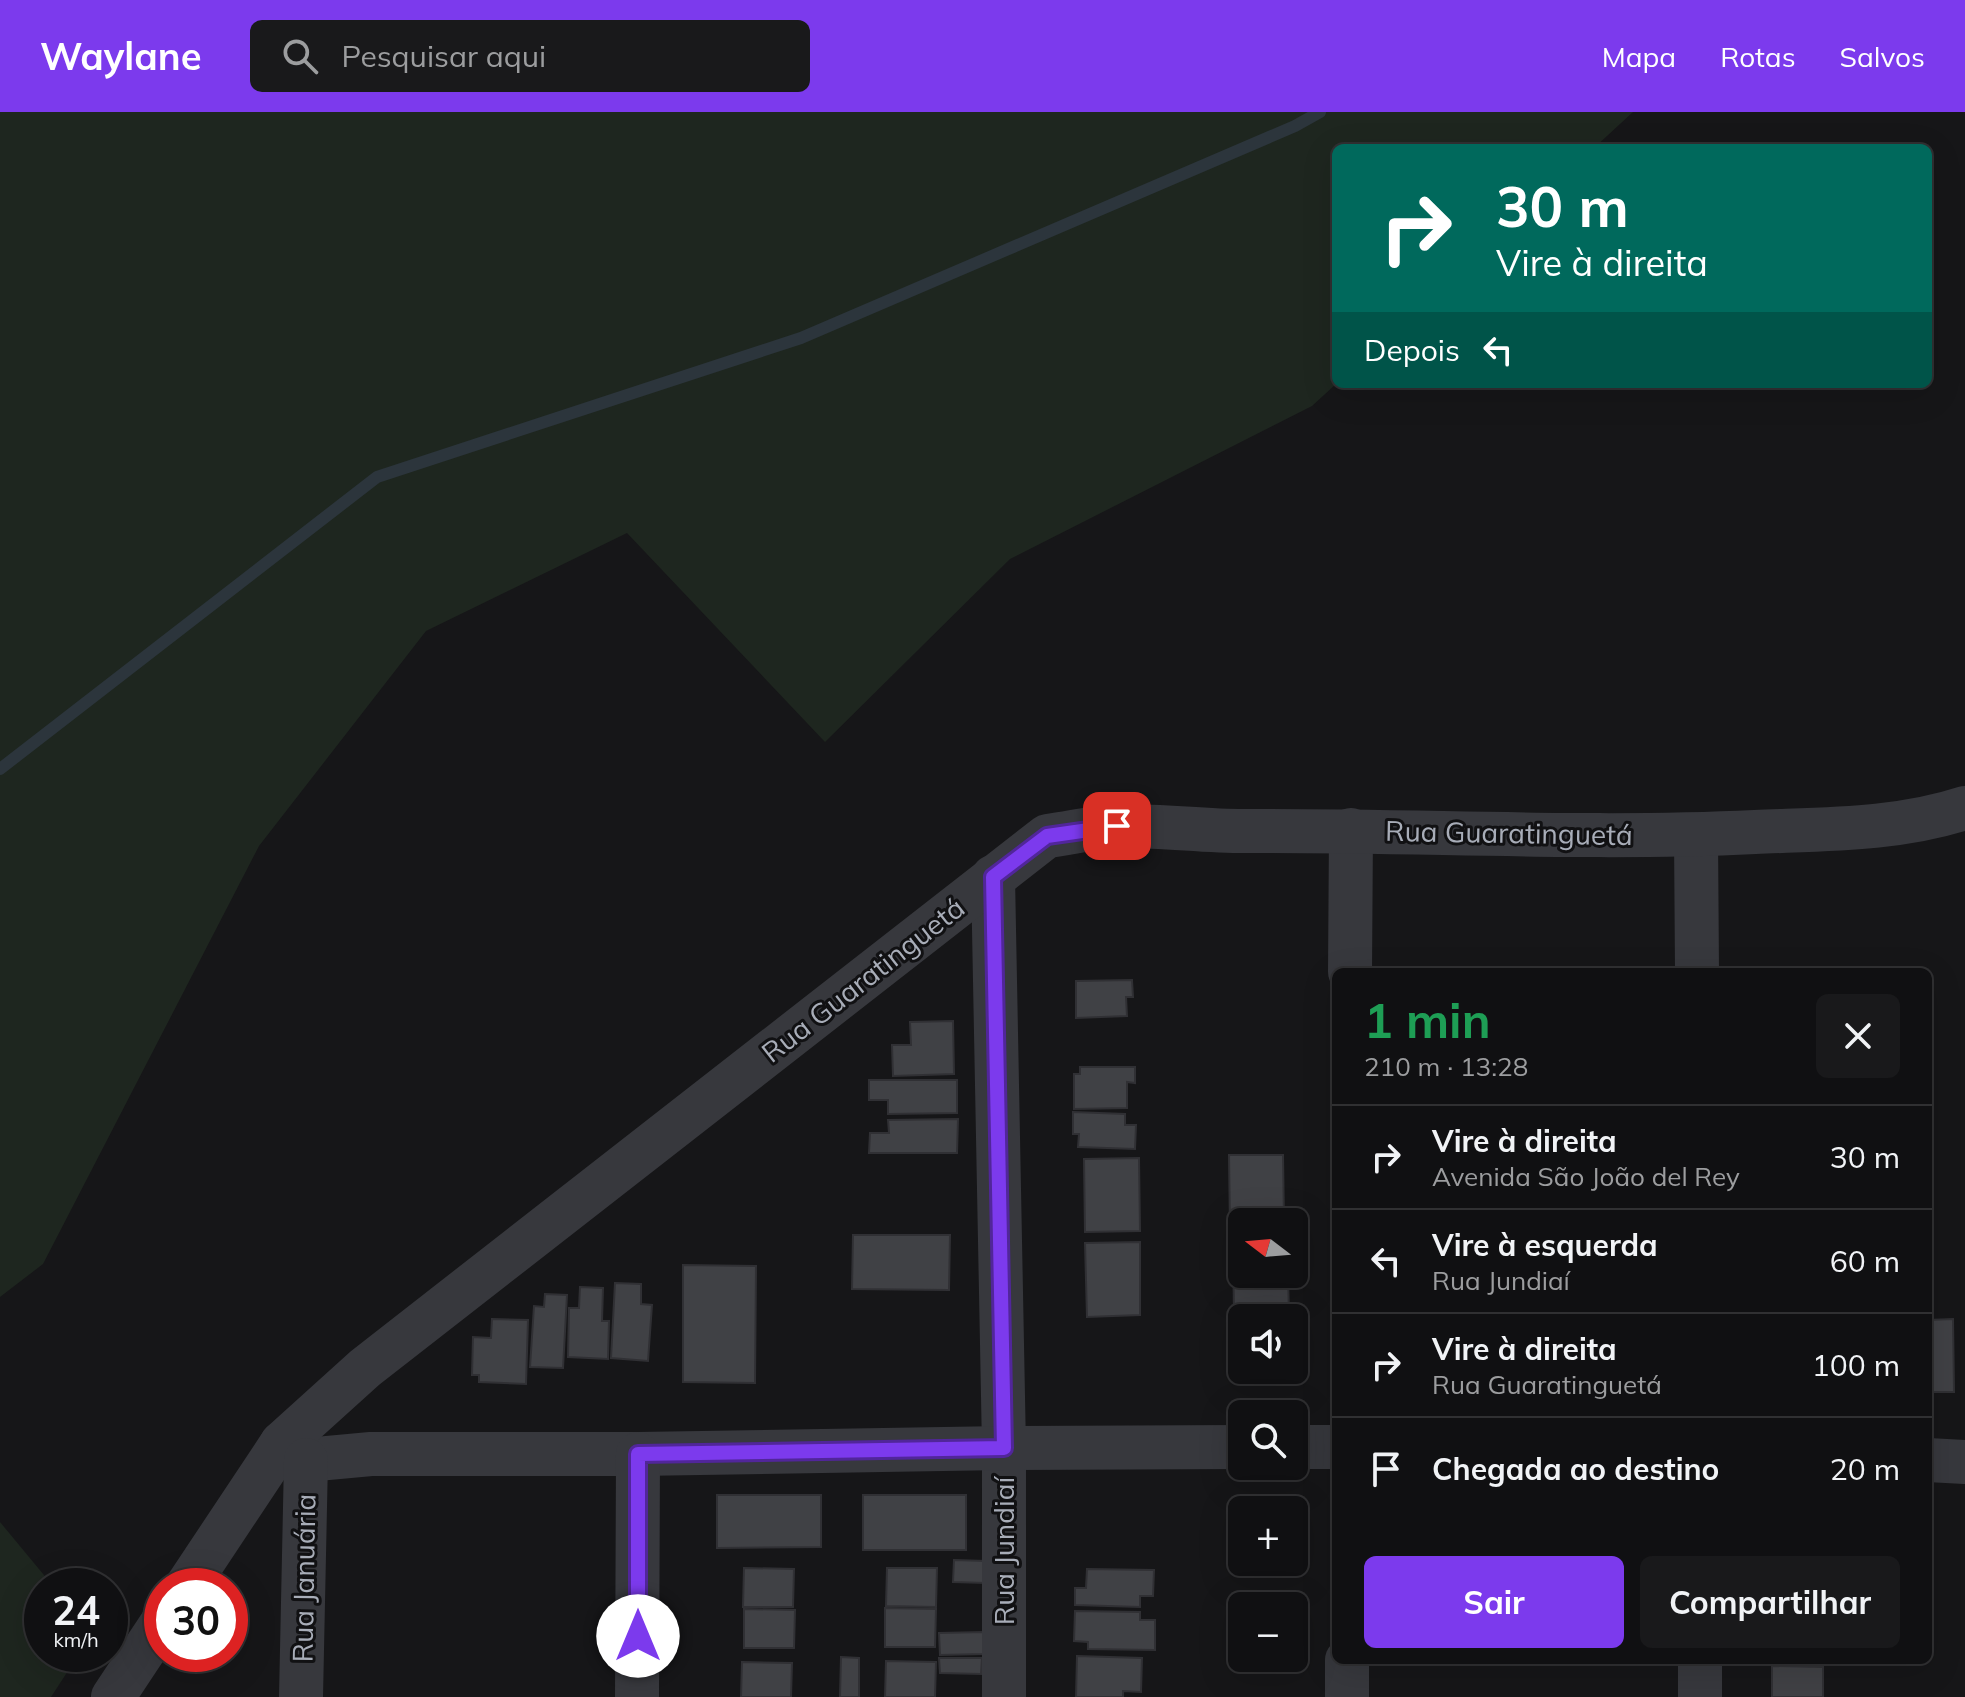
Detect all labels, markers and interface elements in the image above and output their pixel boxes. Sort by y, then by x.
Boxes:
search box [250,20,810,92]
text: Waylane [40,32,202,80]
icon: search [278,34,322,78]
text: Pesquisar aqui [342,37,546,75]
text: Mapa [1602,39,1676,74]
text: Rotas [1720,39,1796,74]
text: Salvos [1840,39,1925,74]
text: 30 m [1496,171,1629,241]
icon: right [1364,176,1468,280]
text: Vire à direita [1496,240,1708,285]
icon: left [1476,328,1520,372]
text: Depois [1364,331,1460,369]
pin [1083,792,1151,860]
icon: arrive [1095,804,1139,848]
street label: Rua Guaratinguetá [1385,813,1633,852]
street label: Rua Guaratinguetá [754,890,971,1070]
text: 1 min [1364,990,1491,1050]
button: close [1816,994,1900,1078]
text: 210 m · 13:28 [1364,1050,1528,1083]
text: Vire à direita [1432,1122,1617,1160]
icon: right [1364,1135,1408,1179]
text: 30 m [1830,1138,1900,1176]
text: Avenida São João del Rey [1432,1160,1740,1193]
north arrow [1228,1208,1308,1288]
map controls [1228,1208,1308,1672]
text: Vire à esquerda [1432,1226,1658,1264]
icon: left [1364,1239,1408,1283]
text: 60 m [1830,1242,1900,1280]
text: Rua Jundiaí [1432,1264,1570,1297]
button: sound [1228,1304,1308,1384]
text: Vire à direita [1432,1330,1617,1368]
icon: right [1364,1343,1408,1387]
text: 100 m [1812,1346,1900,1384]
text: Rua Guaratinguetá [1432,1368,1662,1401]
button: search [1228,1400,1308,1480]
icon: arrive [1364,1447,1408,1491]
text: Chegada ao destino [1432,1450,1719,1488]
text: 20 m [1830,1450,1900,1488]
street label: Rua Jundiaí [986,1475,1021,1625]
street label: Rua Januária [285,1493,322,1663]
button: + [1228,1496,1308,1576]
button: Sair [1364,1556,1624,1648]
button: Compartilhar [1640,1556,1900,1648]
speed limit sign: 30 [144,1568,248,1672]
text: 24 [52,1585,100,1635]
button: − [1228,1592,1308,1672]
position arrow [596,1594,680,1678]
text: km/h [53,1627,99,1652]

